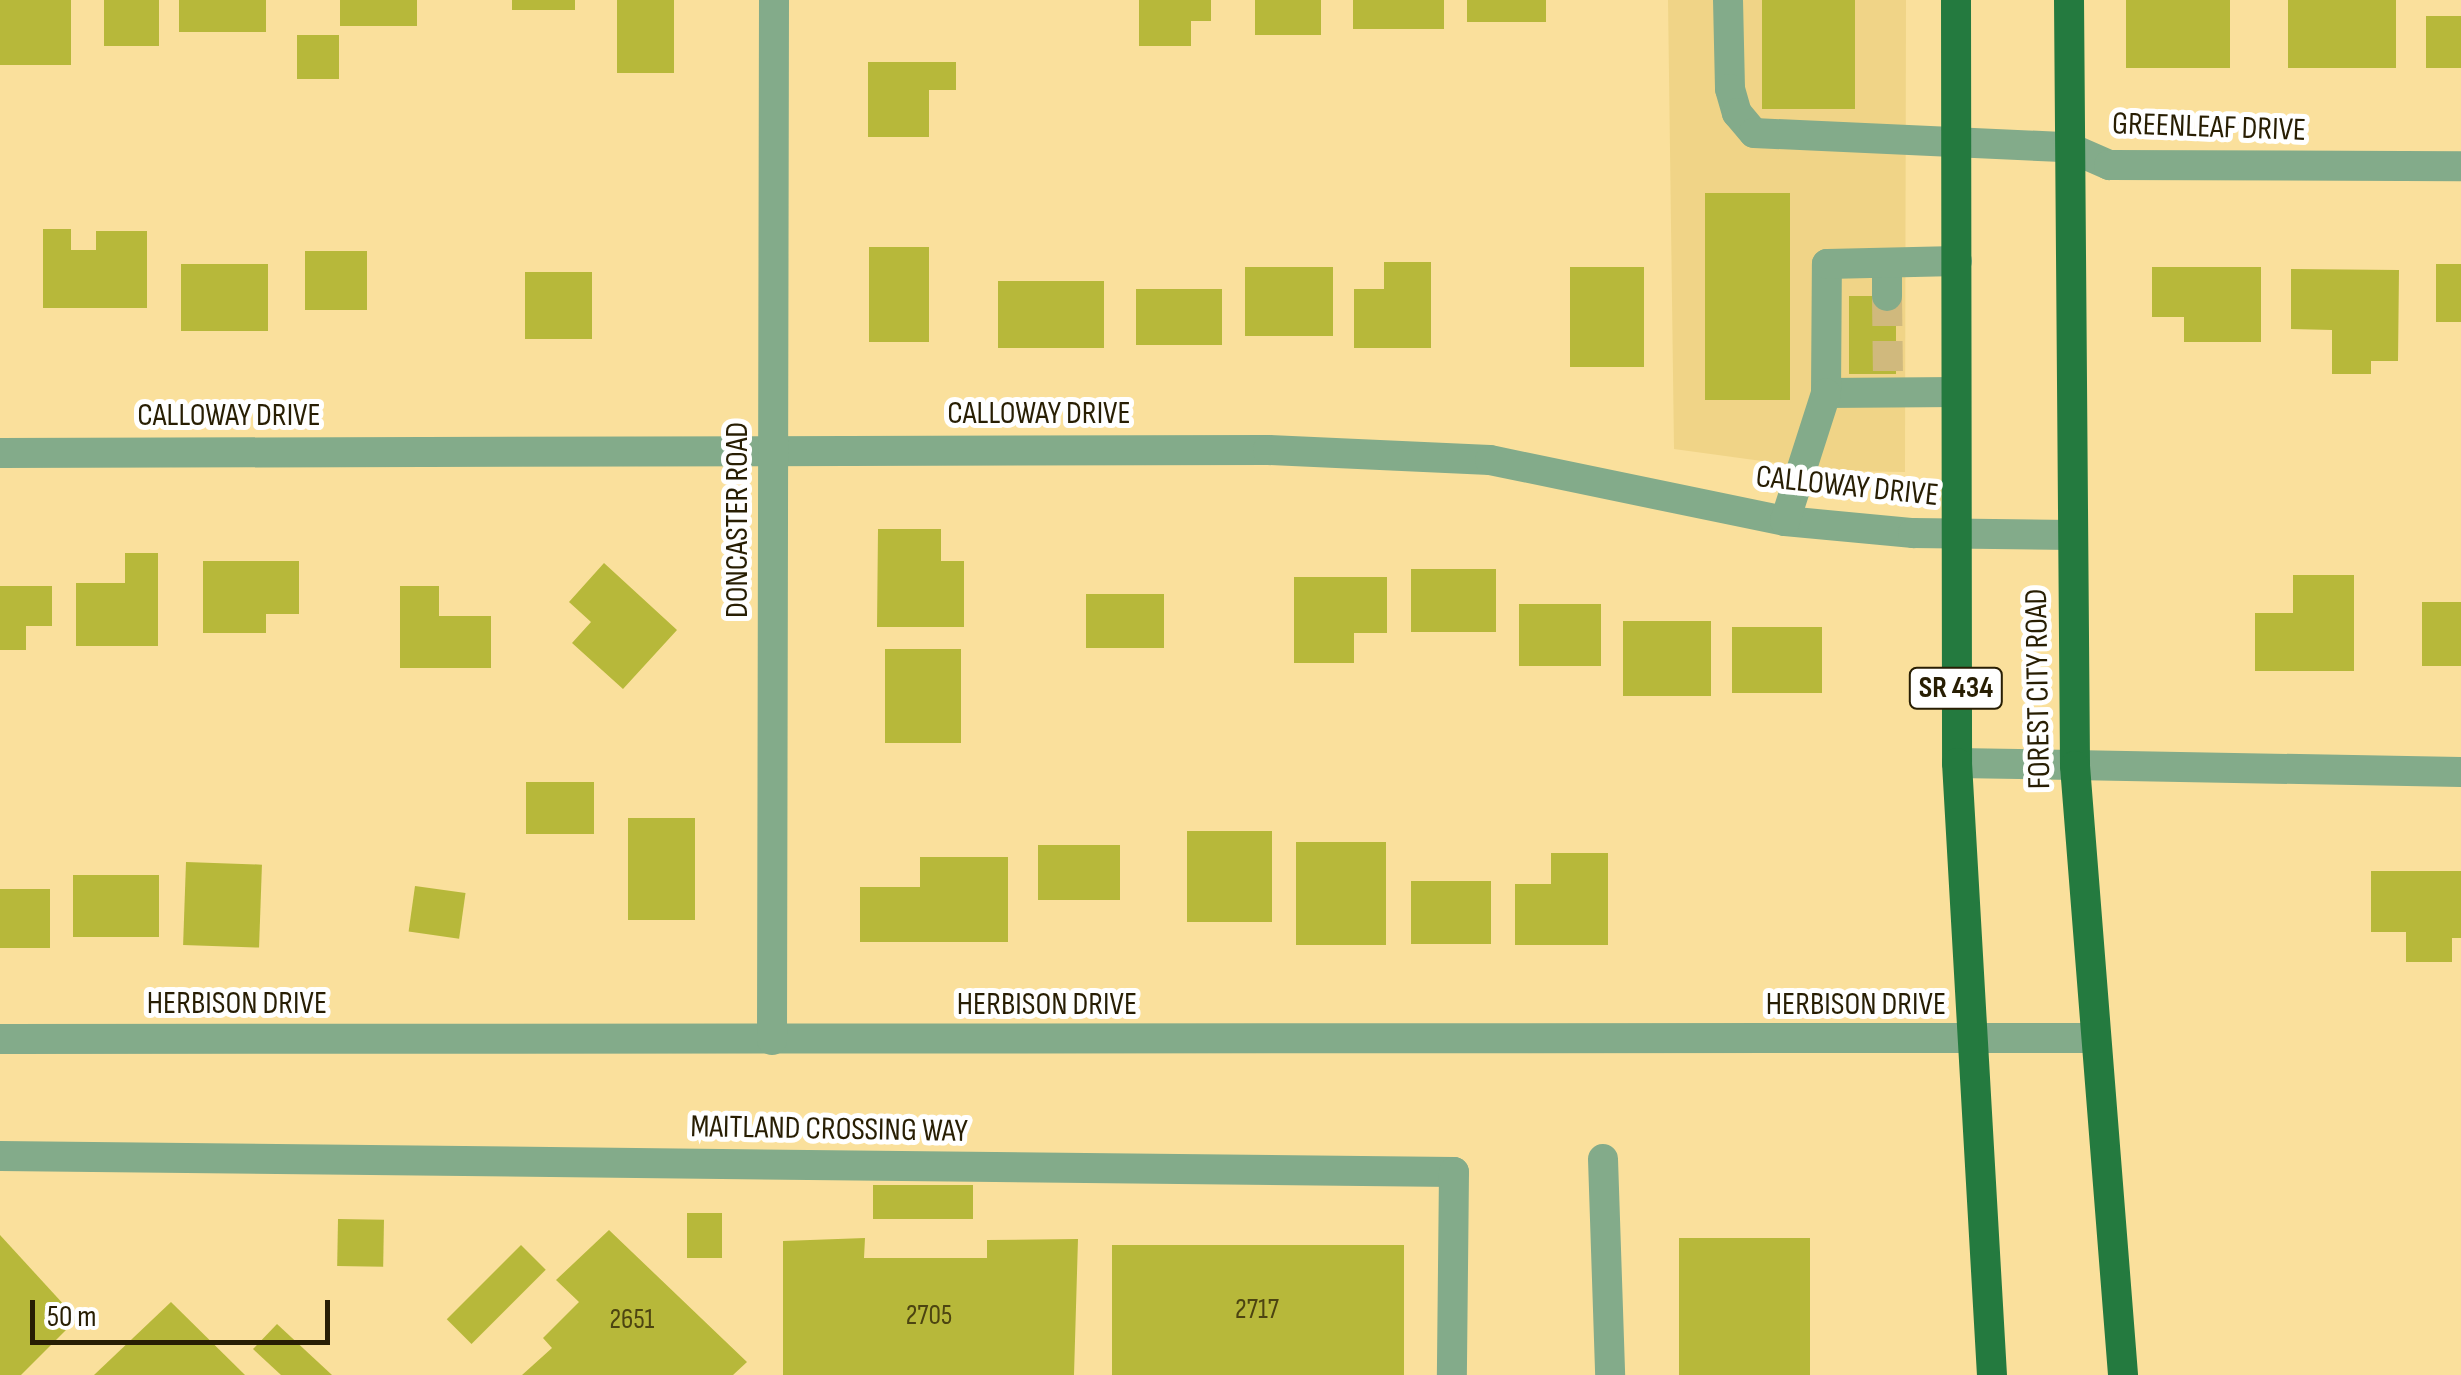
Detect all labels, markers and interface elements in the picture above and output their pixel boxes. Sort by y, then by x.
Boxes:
street label: GREENLEAF DRIVE [2111,105,2307,151]
street label: CALLOWAY DRIVE [947,395,1131,433]
street label: CALLOWAY DRIVE [137,397,321,435]
street label: DONCASTER ROAD [719,422,757,618]
street label: CALLOWAY DRIVE [1754,458,1940,516]
street label: FOREST CITY ROAD [2018,588,2060,790]
road number: SR 434 [1908,663,2004,713]
street label: HERBISON DRIVE [147,985,327,1023]
street label: HERBISON DRIVE [957,986,1137,1024]
street label: HERBISON DRIVE [1766,986,1946,1024]
street label: MAITLAND CROSSING WAY [690,1108,968,1152]
scale bar [35,1280,335,1342]
house number: 2717 [1235,1293,1279,1327]
text: 50 m [47,1299,96,1335]
house number: 2705 [906,1299,952,1333]
house number: 2651 [610,1303,654,1337]

